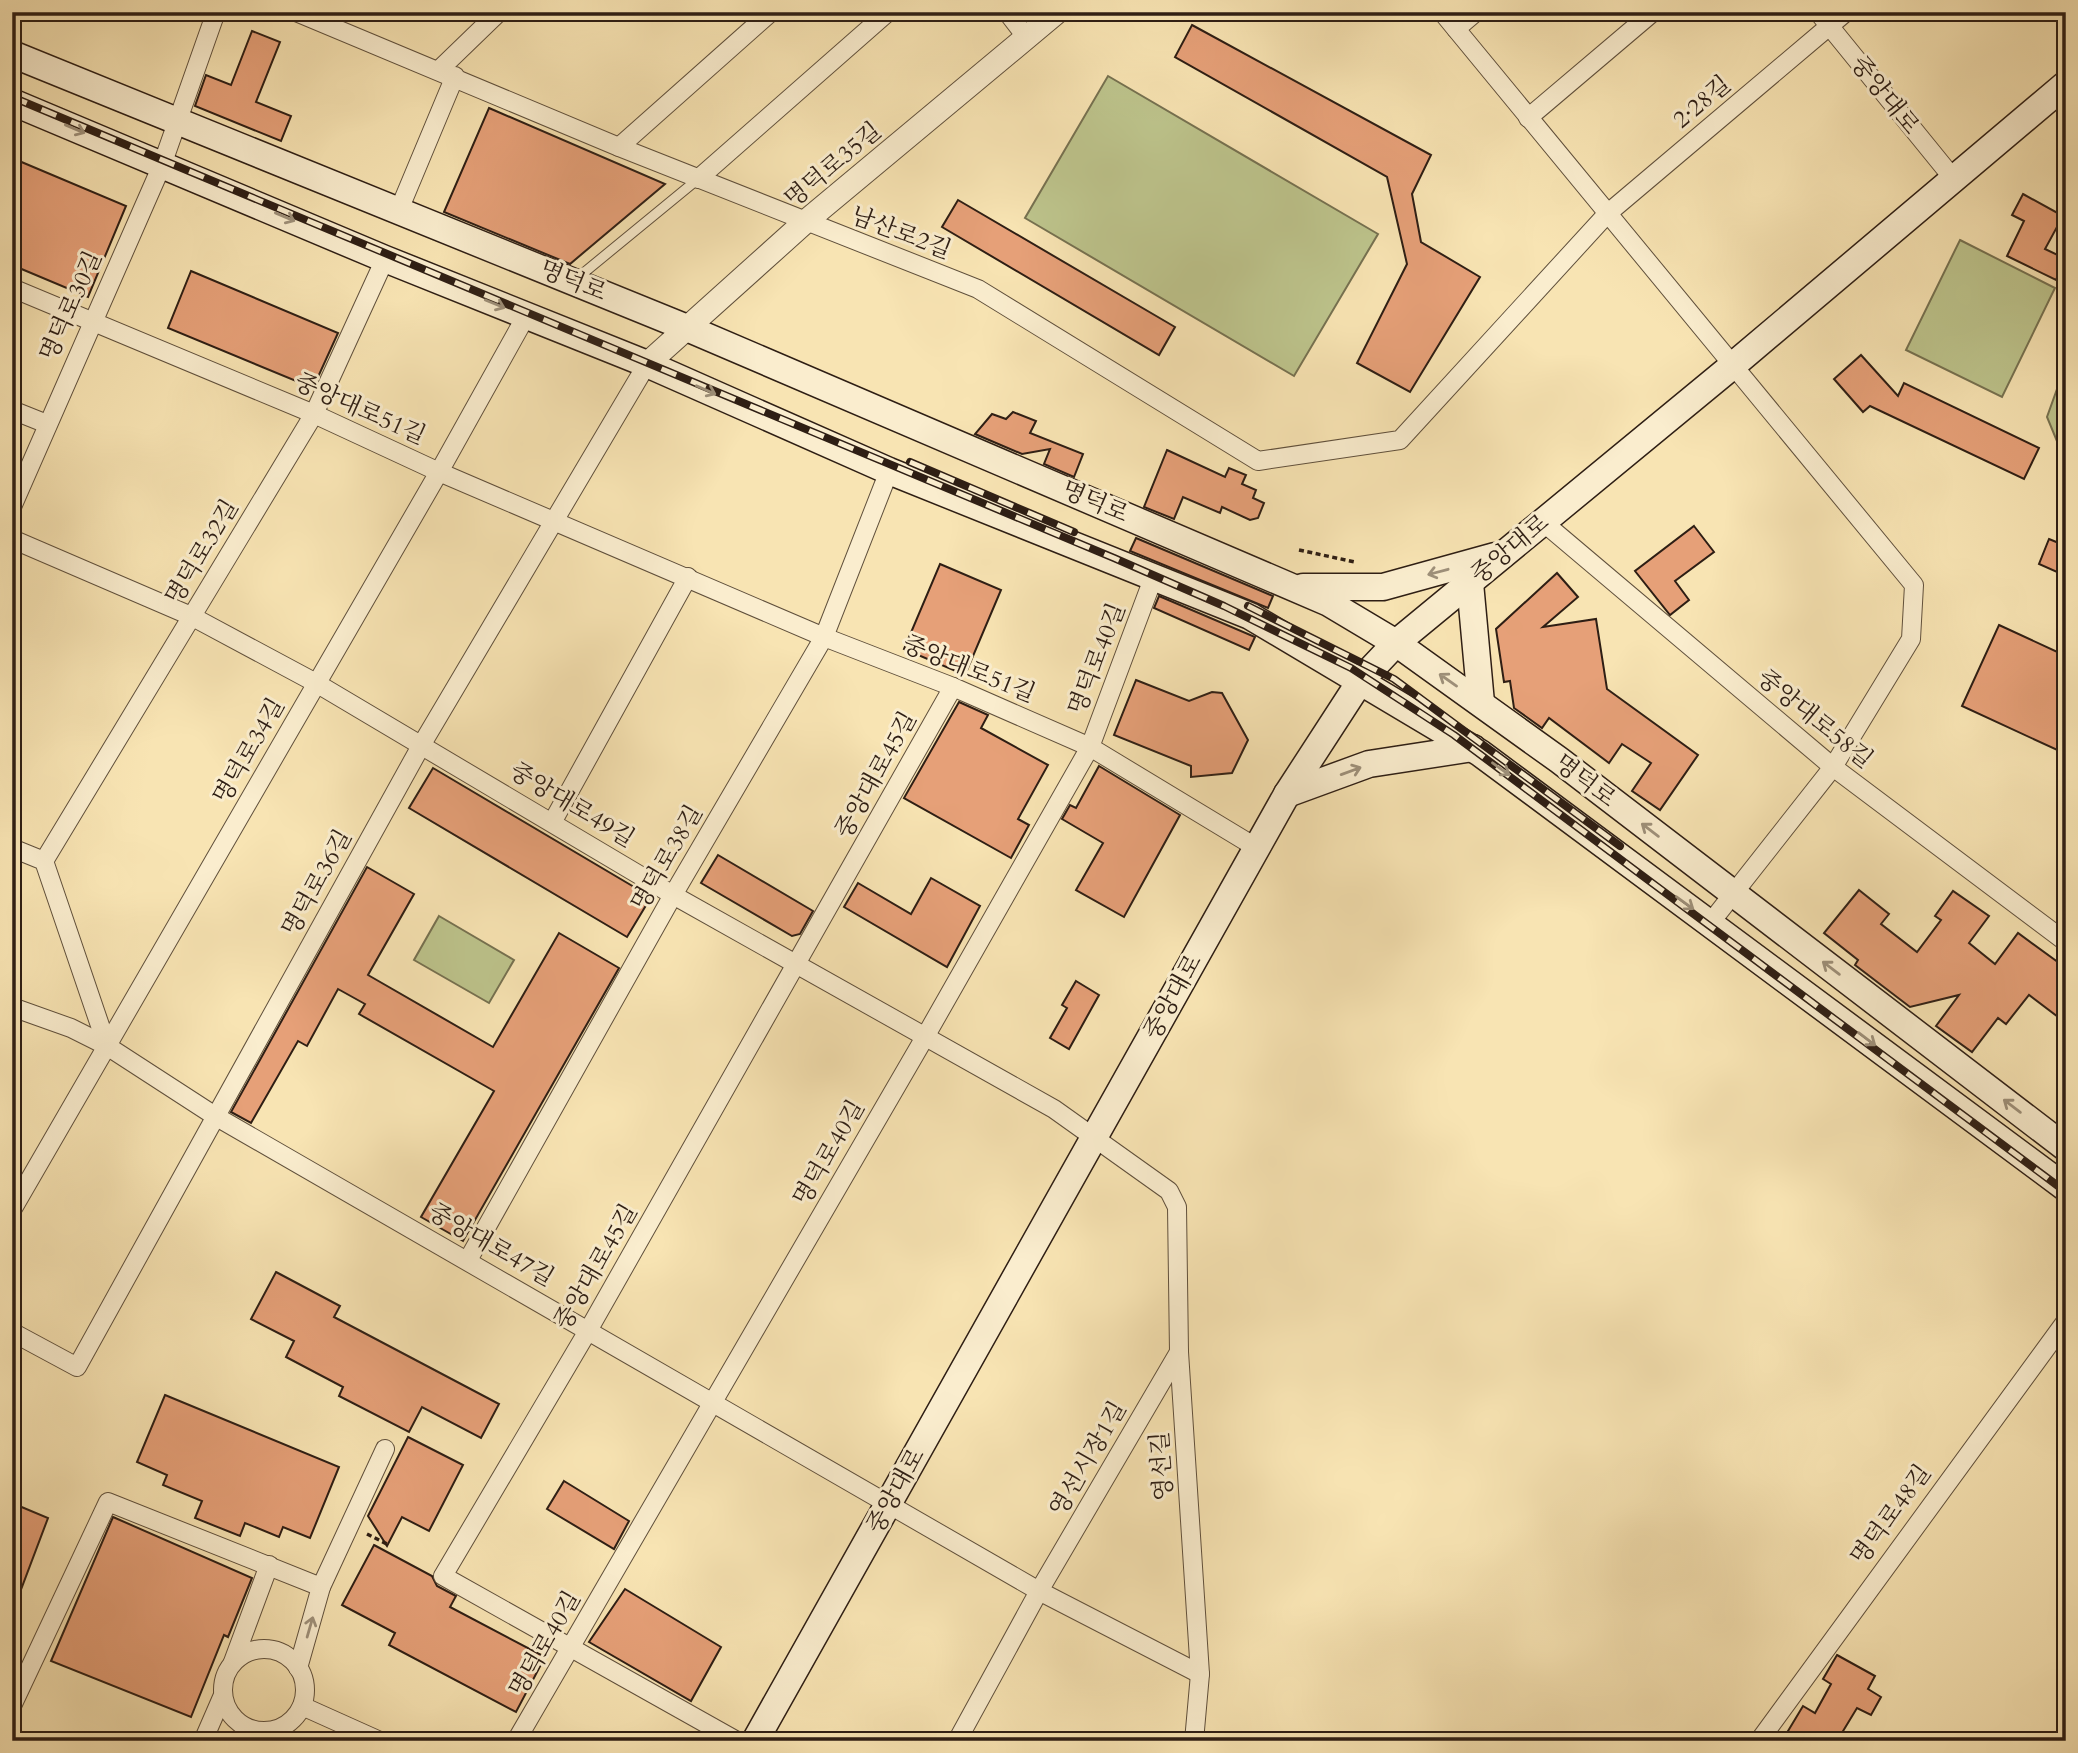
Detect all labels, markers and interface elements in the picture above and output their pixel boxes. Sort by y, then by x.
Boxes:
street label: 중앙대로 [1843,49,1927,141]
street label: 2·28길 [1666,68,1738,136]
street label: 명덕로35길 [777,115,889,215]
one-way arrow [64,123,86,136]
street label: 남산로2길 [846,199,956,267]
one-way arrow [274,211,295,224]
street label: 명덕로30길 [32,246,110,366]
street label: 명덕로 [535,253,611,309]
one-way arrow [484,298,506,311]
street label: 중앙대로51길 [289,365,431,453]
one-way arrow [694,384,716,397]
street label: 명덕로 [1057,473,1133,531]
street label: 명덕로32길 [158,493,246,611]
street label: 중앙대로 [1464,507,1556,591]
one-way arrow [1427,566,1450,579]
street label: 명덕로40길 [1061,598,1133,720]
street label: 중앙대로51길 [898,627,1040,711]
street label: 중앙대로58길 [1750,662,1880,776]
one-way arrow [1439,673,1458,687]
street label: 명덕로34길 [205,692,293,810]
street label: 중앙대로45길 [828,706,924,844]
street label: 명덕로 [1547,747,1623,815]
street label: 중앙대로49길 [503,755,641,855]
one-way arrow [1491,762,1510,776]
one-way arrow [1340,763,1362,776]
street label: 명덕로38길 [623,799,711,917]
one-way arrow [1641,822,1660,837]
street label: 명덕로36길 [274,824,360,942]
one-way arrow [1675,896,1694,910]
street label: 중앙대로 [1136,948,1210,1046]
one-way arrow [1822,960,1841,975]
one-way arrow [1858,1032,1876,1047]
street label: 명덕로40길 [785,1094,873,1212]
one-way arrow [2003,1099,2021,1114]
street label: 중앙대로47길 [422,1196,560,1294]
street label: 중앙대로45길 [547,1198,645,1336]
street label: 영선시장1길 [1042,1395,1134,1523]
street label: 영선길 [1143,1430,1181,1502]
street label: 중앙대로 [859,1442,933,1540]
street label: 명덕로48길 [1843,1458,1939,1572]
street label: 명덕로40길 [501,1585,589,1703]
one-way arrow [304,1617,317,1639]

